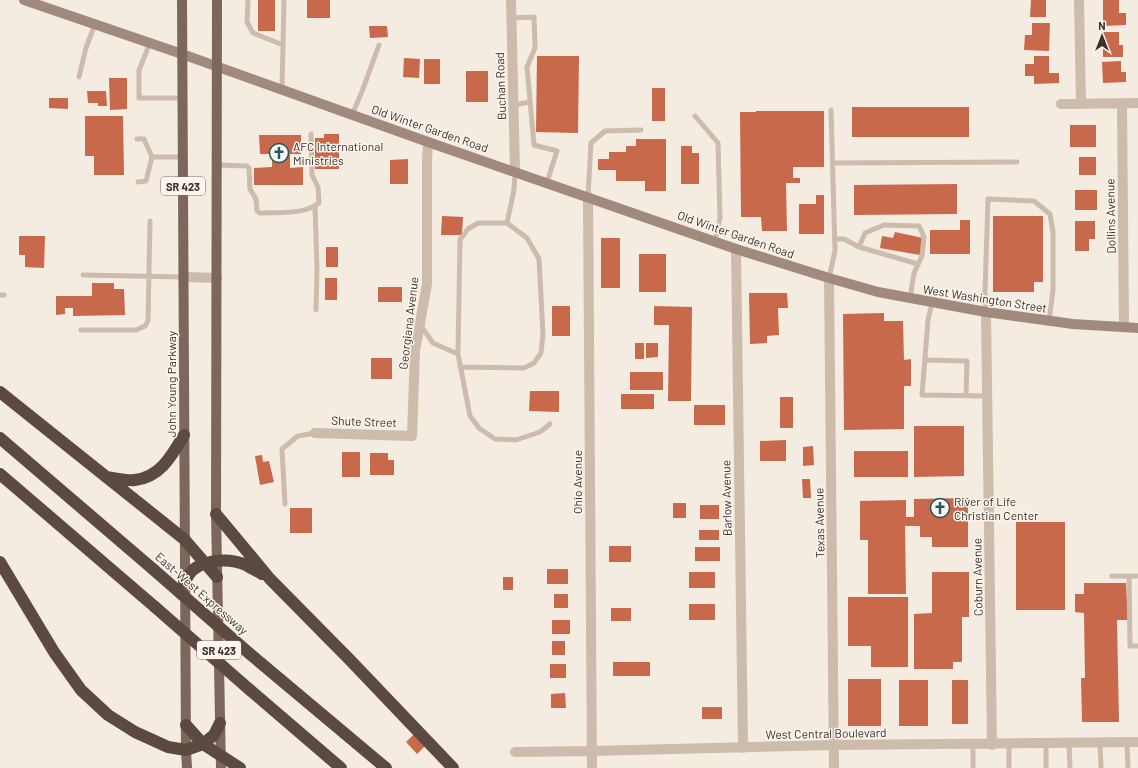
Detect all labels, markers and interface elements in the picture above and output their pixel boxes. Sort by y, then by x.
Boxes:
north arrow [1082,16,1122,56]
text: N [1098,19,1106,32]
street label: Buchan Road [492,52,508,120]
street label: Old Winter Garden Road [370,101,490,155]
place label: AFC International Ministries [293,139,383,167]
church icon: AFC International Ministries [268,142,290,164]
road number: SR 423 [161,177,205,195]
street label: Dollins Avenue [1102,178,1118,254]
street label: Old Winter Garden Road [676,207,796,261]
street label: Georgiana Avenue [395,276,421,370]
street label: West Washington Street [922,281,1048,315]
street label: John Young Parkway [164,330,178,437]
street label: Shute Street [331,413,397,429]
street label: Ohio Avenue [570,450,584,514]
street label: Barlow Avenue [718,460,734,536]
street label: Texas Avenue [811,488,827,558]
place label: River of Life Christian Center [954,494,1039,522]
church icon: River of Life Christian Center [929,497,951,519]
street label: Coburn Avenue [969,538,985,616]
street label: East-West Expressway [153,549,252,637]
road number: SR 423 [197,641,241,659]
street label: West Central Boulevard [765,725,887,741]

